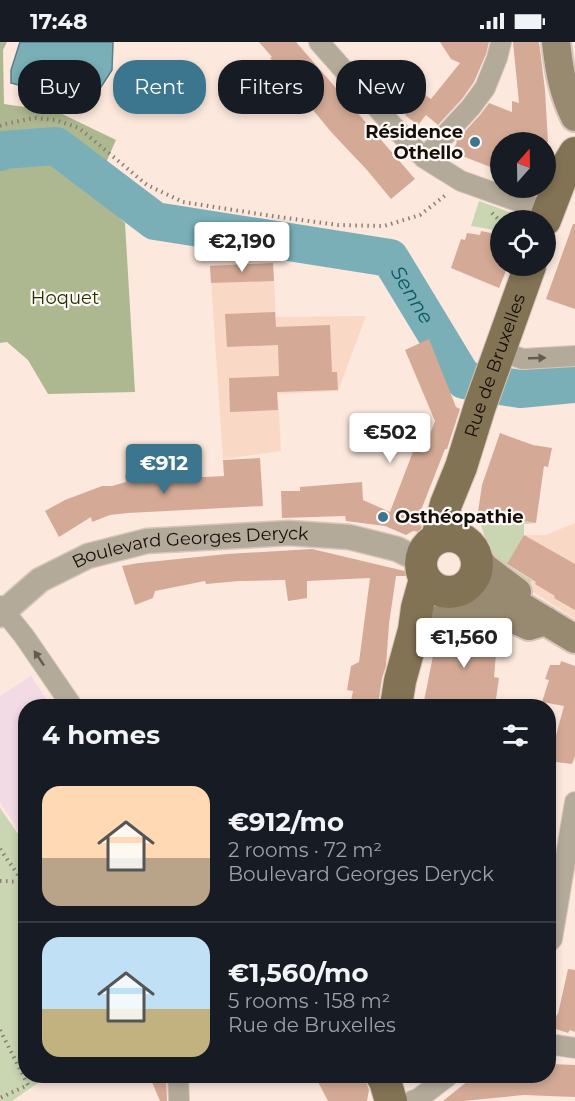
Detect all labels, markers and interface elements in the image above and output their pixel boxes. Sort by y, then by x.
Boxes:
text: 17:48 [30,8,88,35]
chip: Buy [18,60,101,114]
chip: Rent [113,60,206,114]
chip: Filters [218,60,324,114]
chip: New [336,60,426,114]
place label: Résidence Othello [365,121,463,164]
north arrow [490,132,556,198]
map controls [490,132,556,276]
marker: Résidence Othello [468,135,482,149]
button: locate [490,210,556,276]
pin: €2,190 [193,222,291,273]
text: €2,190 [208,229,276,253]
water label: Senne [386,261,439,328]
park label: Hoquet [31,287,99,309]
street label: Rue de Bruxelles [460,291,530,440]
one-way arrow [527,354,546,363]
pin: €502 [354,413,426,464]
text: €502 [363,420,417,444]
pin: €912 [128,444,200,495]
text: €912 [140,451,188,475]
place label: Osthéopathie [395,506,524,528]
marker: Osthéopathie [376,510,390,524]
street label: Boulevard Georges Deryck [68,522,310,573]
pin: €1,560 [415,618,513,669]
text: €1,560 [430,625,498,649]
one-way arrow [34,650,45,666]
text: 4 homes [42,719,160,751]
icon: filters [499,719,532,752]
text: €912/mo [228,806,344,838]
icon: home [90,810,162,882]
text: 2 rooms · 72 m² [228,838,382,862]
text: Boulevard Georges Deryck [228,862,494,886]
text: €1,560/mo [228,957,368,989]
icon: home [90,961,162,1033]
text: 5 rooms · 158 m² [228,989,390,1013]
text: Rue de Bruxelles [228,1013,396,1037]

